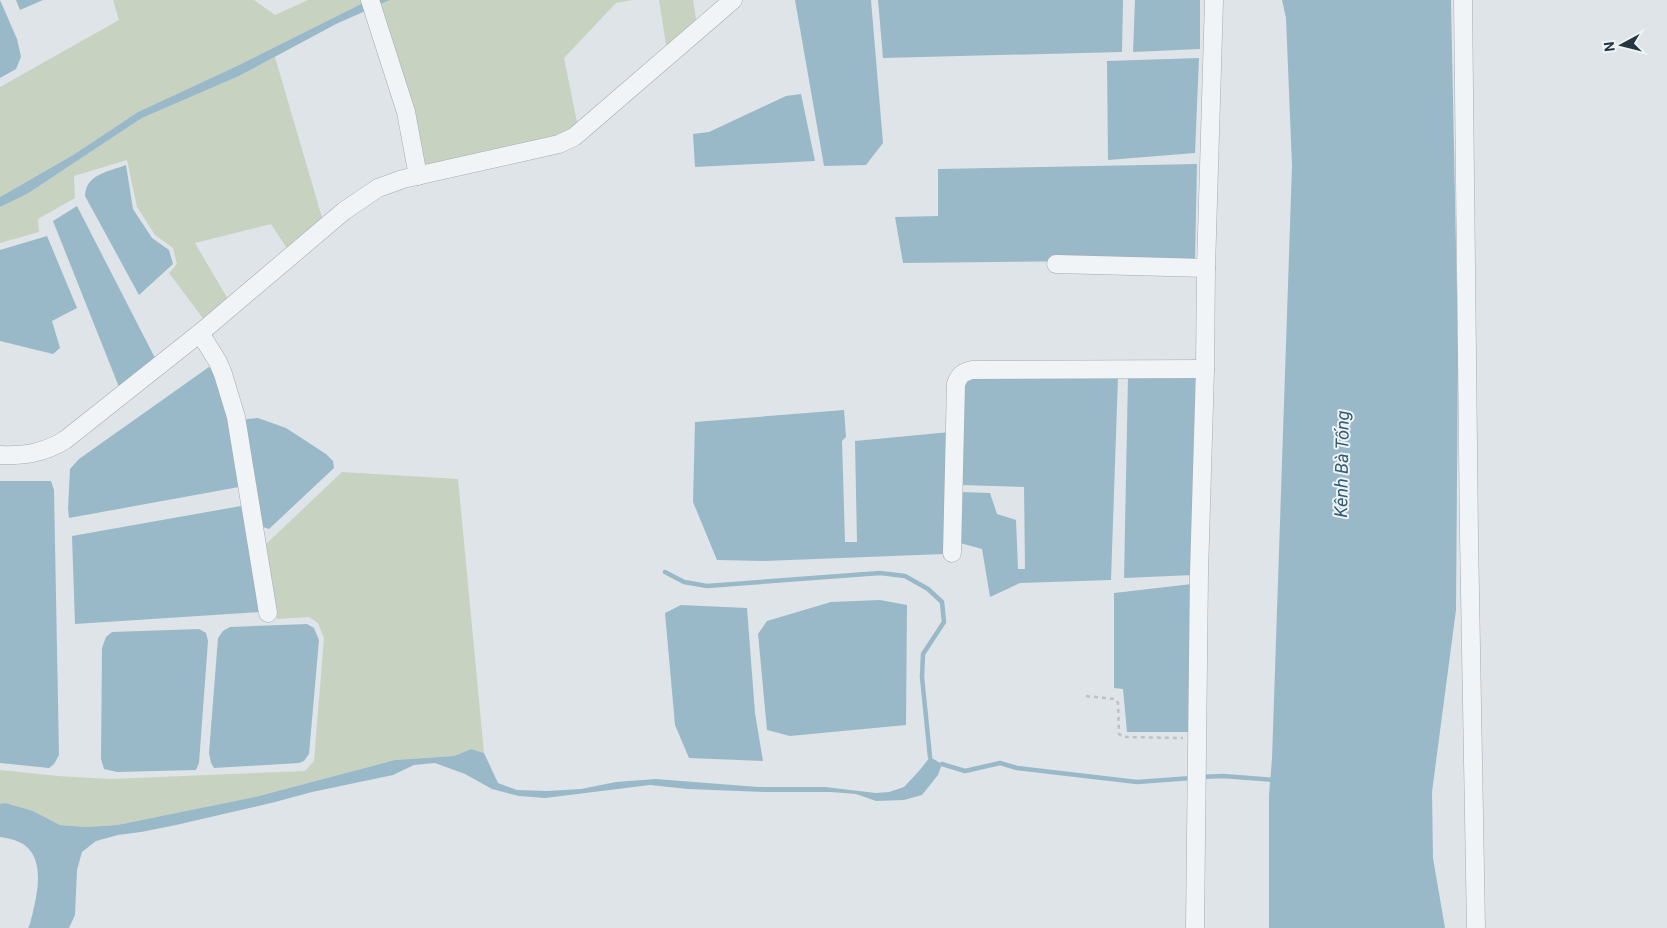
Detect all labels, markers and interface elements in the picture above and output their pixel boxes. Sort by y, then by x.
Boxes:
north arrow [1597,20,1647,70]
text: N [1601,41,1618,52]
water label: Kênh Bà Tống [1330,410,1353,518]

